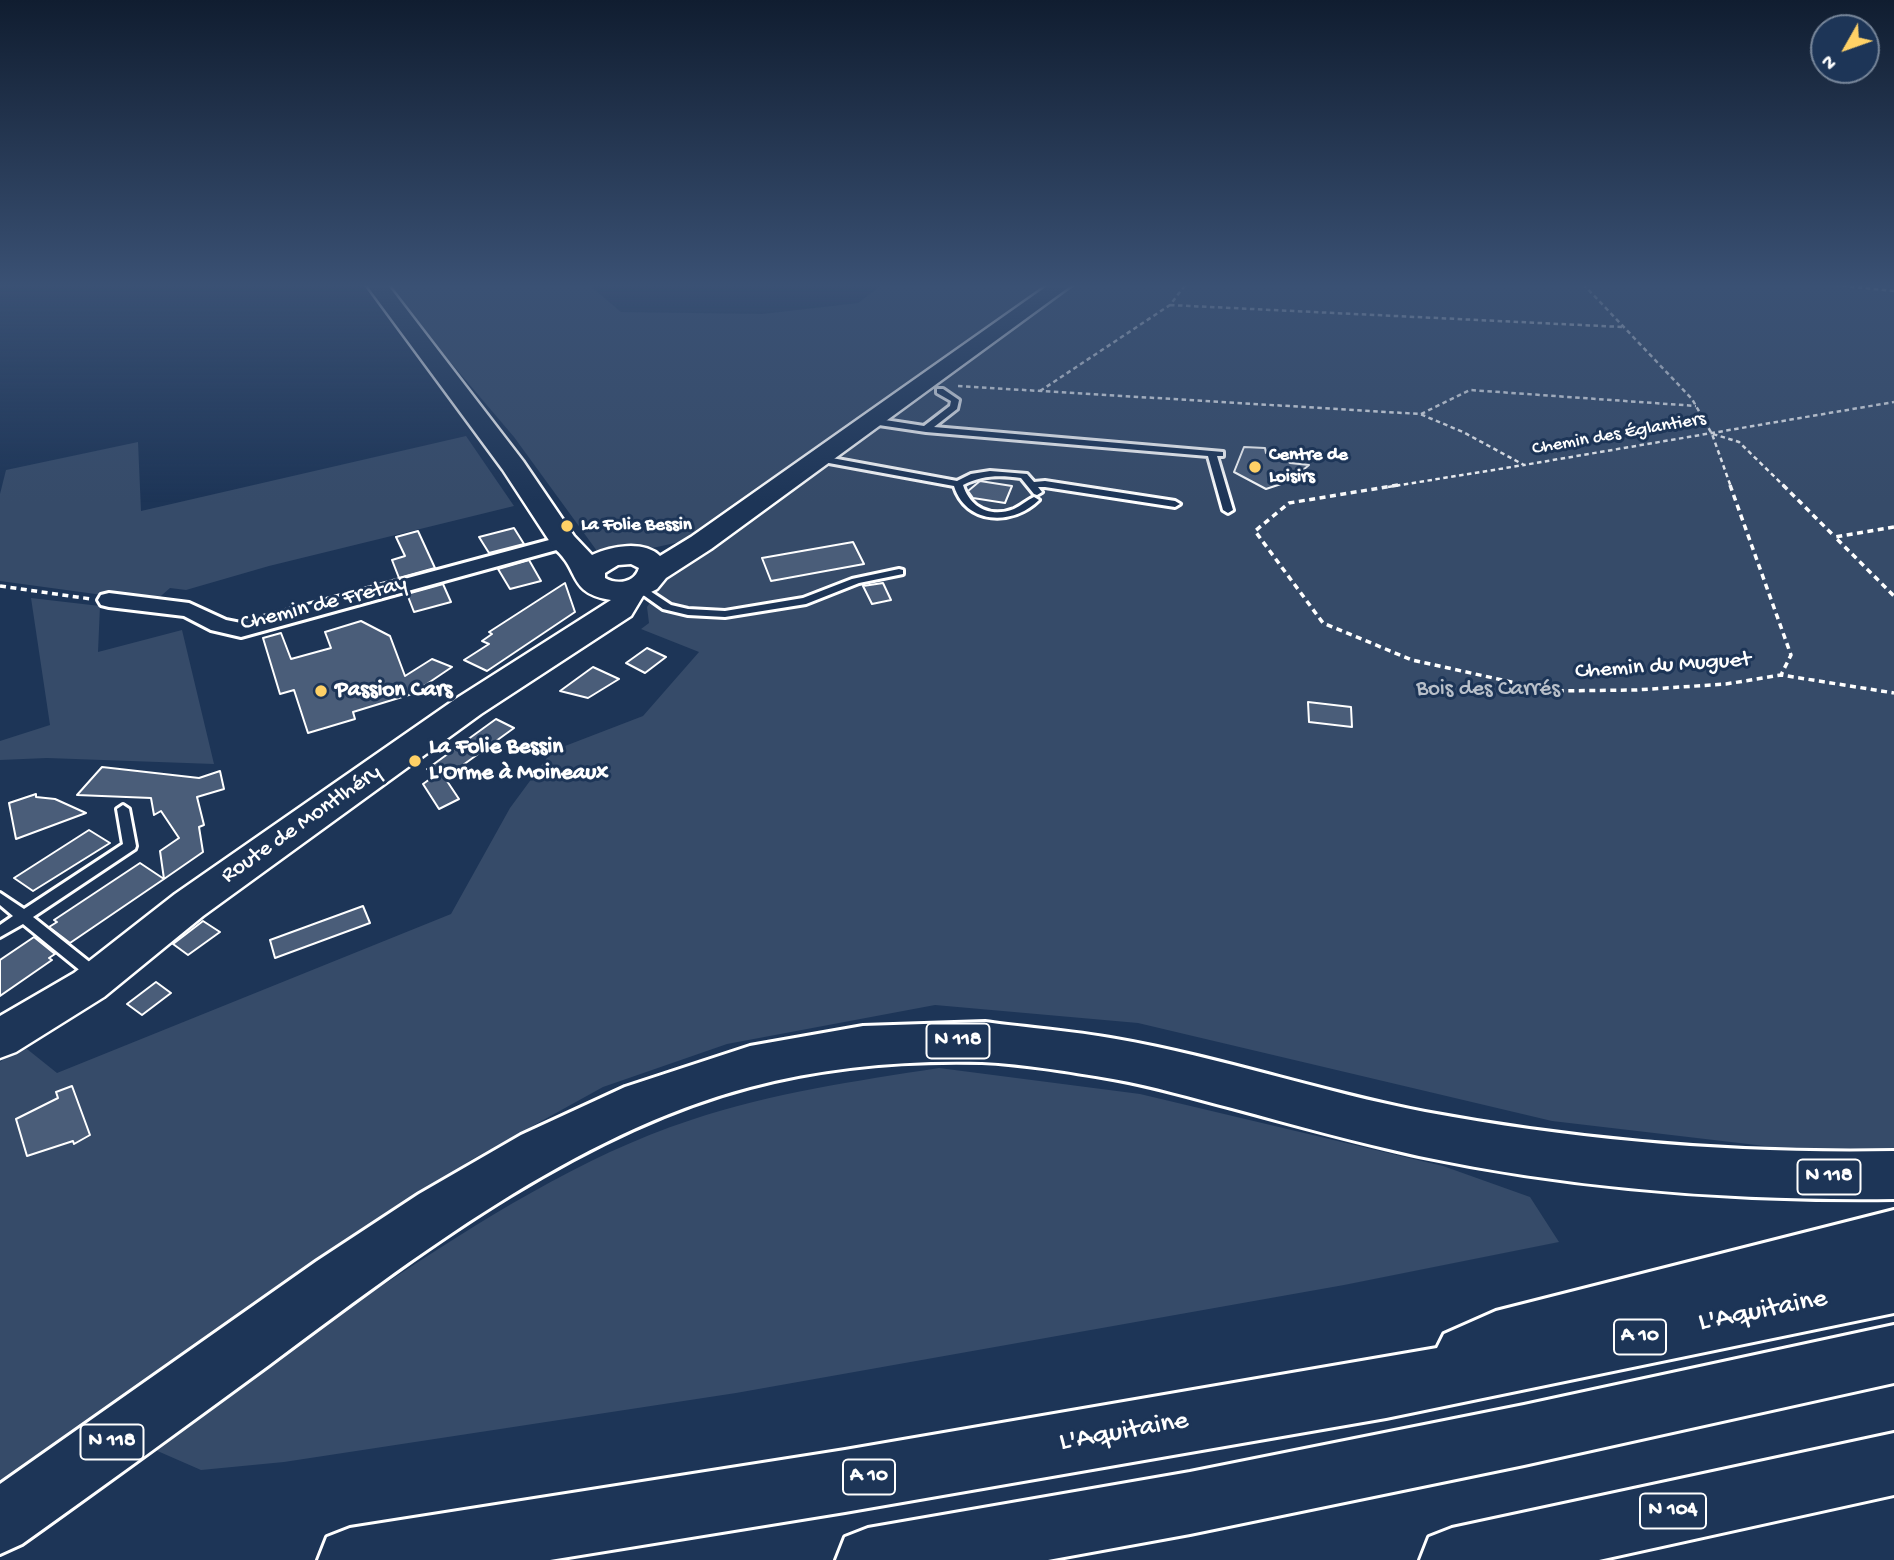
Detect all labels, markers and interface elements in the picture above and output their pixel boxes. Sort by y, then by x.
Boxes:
north arrow [1810,14,1880,84]
text: N [1817,49,1843,74]
street label: Chemin des Églantiers [1531,409,1707,461]
place label: Centre de Loisirs [1269,445,1348,489]
marker: Centre de Loisirs [1247,459,1263,475]
place label: La Folie Bessin [581,515,692,537]
marker: La Folie Bessin [559,518,575,534]
street label: Chemin de Fretay [238,571,410,639]
street label: Chemin du Muguet [1574,647,1752,687]
park label: Bois des Carrés [1416,676,1560,704]
place label: Passion Cars [335,677,453,705]
marker: Passion Cars [313,683,329,699]
place label: La Folie Bessin L'Orme à Moineaux [429,734,608,788]
marker: La Folie Bessin L'Orme à Moineaux [407,753,423,769]
street label: Route de Montlhéry [217,759,387,891]
road number: N 118 [926,1024,990,1058]
road number: N 118 [1798,1160,1860,1194]
street label: L'Aquitaine [1696,1283,1830,1341]
road number: A 10 [1614,1320,1666,1354]
street label: L'Aquitaine [1057,1405,1191,1461]
road number: N 118 [80,1424,144,1460]
road number: A 10 [843,1460,895,1494]
road number: N 104 [1640,1494,1706,1528]

